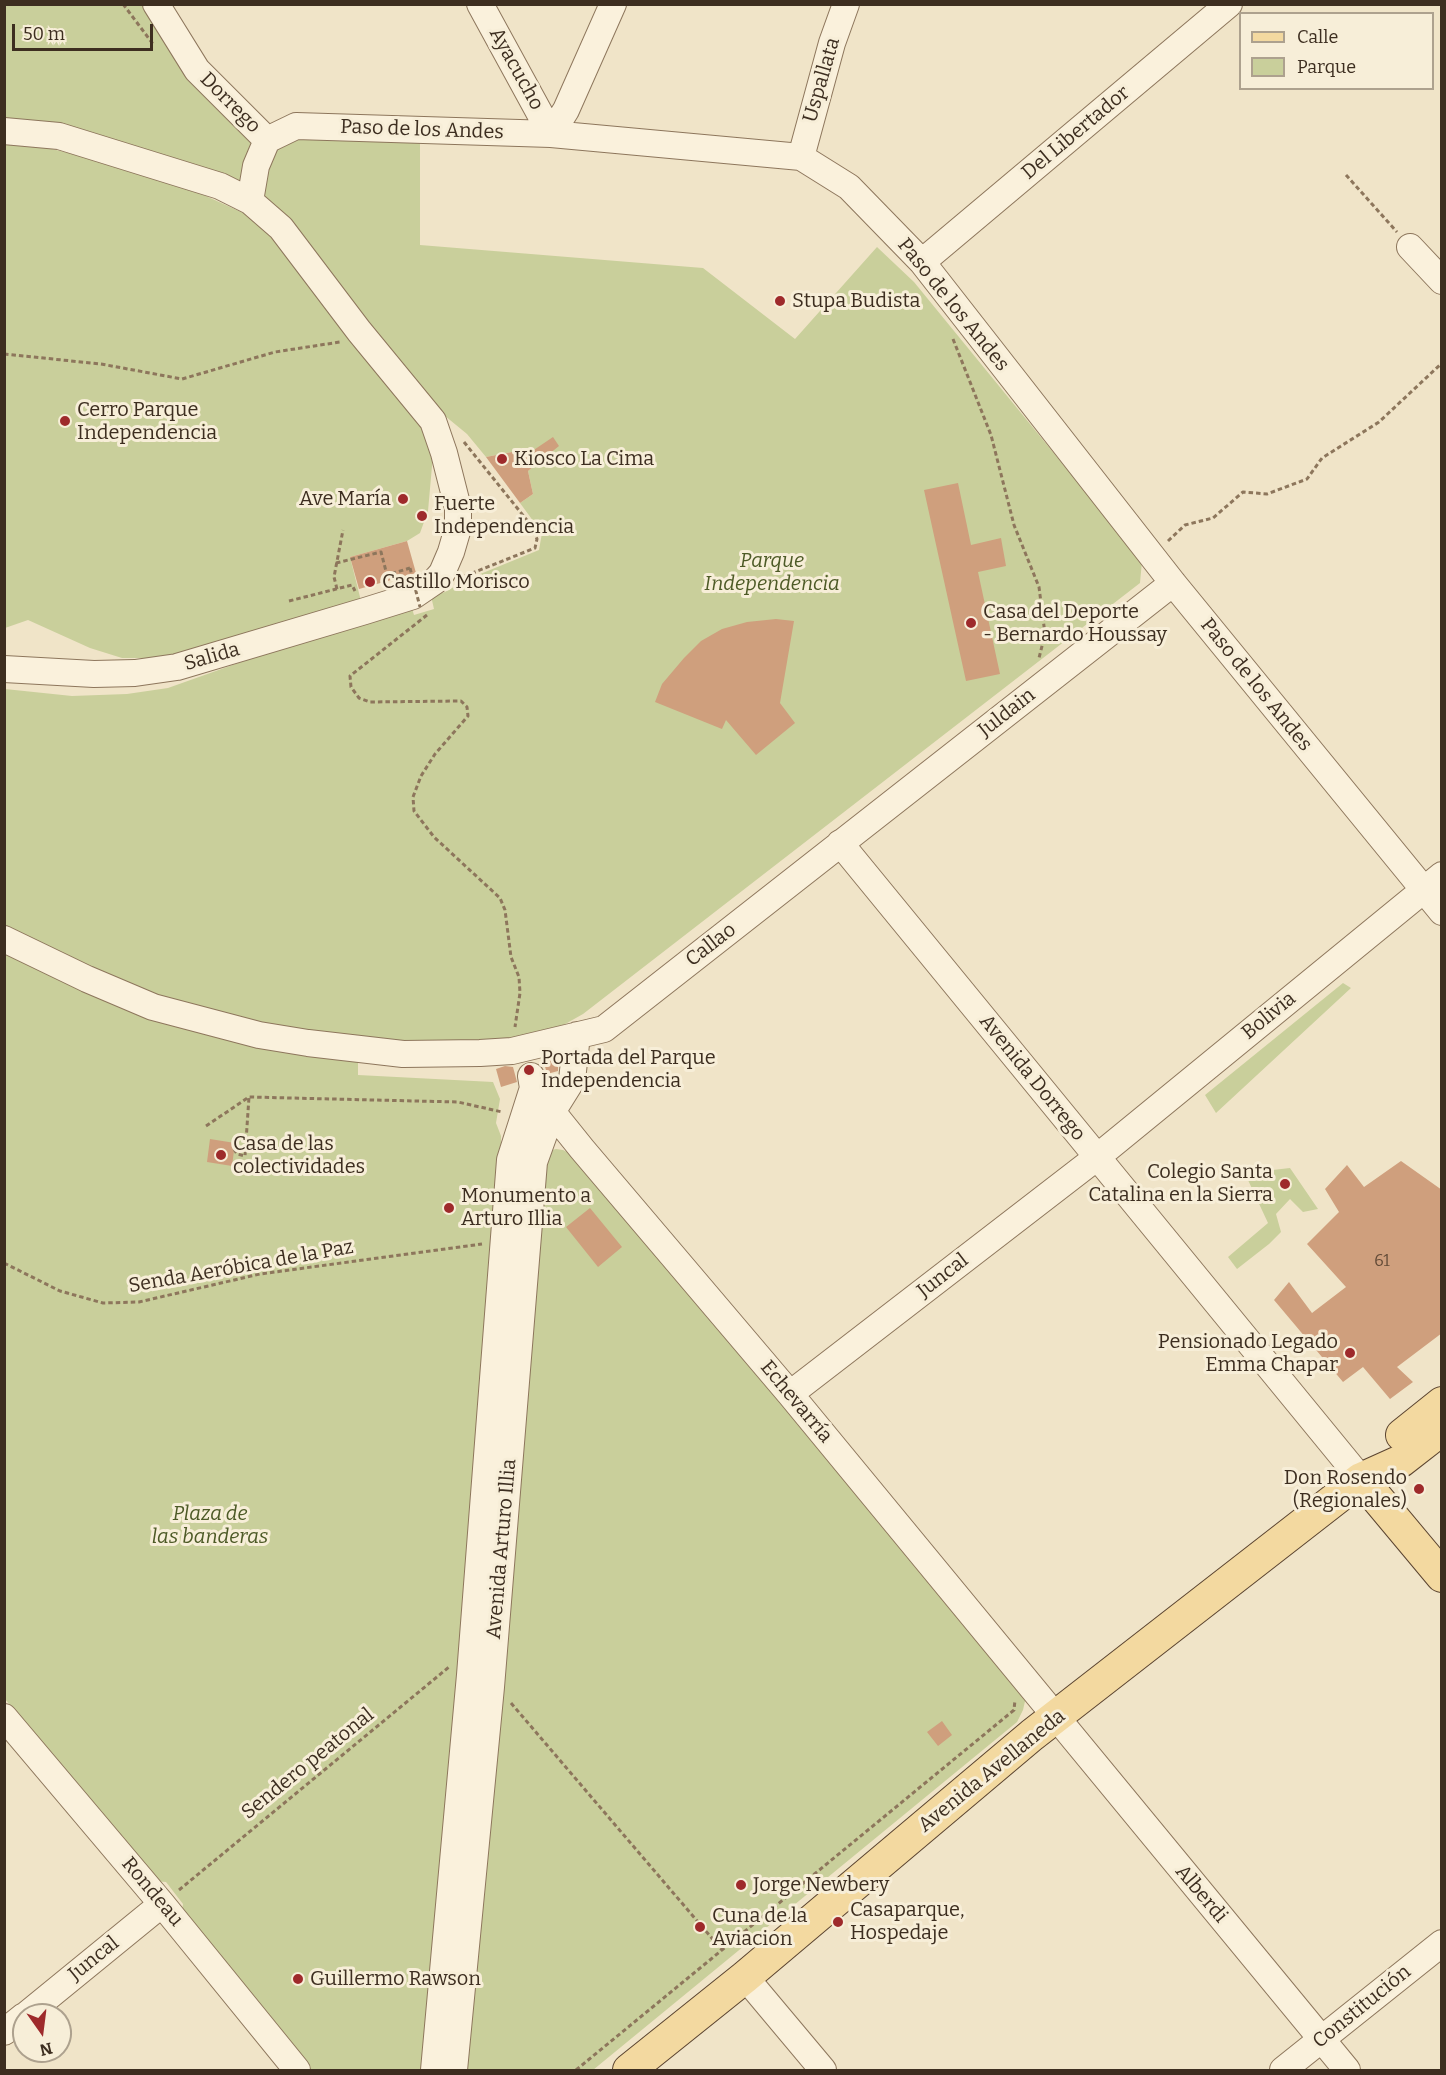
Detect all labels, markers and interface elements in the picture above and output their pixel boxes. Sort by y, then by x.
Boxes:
scale bar [15,12,156,50]
legend [1239,12,1434,90]
text: 50 m [23,23,65,45]
street label: Ayacucho [484,24,548,114]
text: Calle [1297,26,1338,48]
street label: Uspallata [798,35,846,125]
text: Parque [1297,56,1356,78]
street label: Dorrego [195,68,265,138]
street label: Del Libertador [1017,81,1135,185]
street label: Paso de los Andes [340,115,504,145]
street label: Paso de los Andes [892,234,1014,376]
place label: Stupa Budista [792,289,921,313]
marker: Stupa Budista [773,294,787,308]
place label: Cerro Parque Independencia [77,398,217,445]
marker: Cerro Parque Independencia [58,414,72,428]
place label: Kiosco La Cima [514,447,654,471]
marker: Kiosco La Cima [495,452,509,466]
place label: Ave María [299,487,391,511]
marker: Ave María [396,492,410,506]
place label: Fuerte Independencia [434,492,574,539]
marker: Fuerte Independencia [415,509,429,523]
park label: Parque Independencia [704,549,840,596]
place label: Castillo Morisco [382,570,530,594]
marker: Castillo Morisco [363,575,377,589]
place label: Casa del Deporte - Bernardo Houssay [983,600,1167,647]
street label: Paso de los Andes [1195,614,1317,756]
marker: Casa del Deporte - Bernardo Houssay [964,616,978,630]
street label: Salida [181,638,243,676]
street label: Juldain [974,683,1040,743]
street label: Callao [681,918,741,972]
street label: Bolivia [1237,987,1301,1045]
street label: Avenida Dorrego [974,1010,1090,1146]
place label: Portada del Parque Independencia [541,1046,716,1093]
marker: Portada del Parque Independencia [522,1063,536,1077]
place label: Casa de las colectividades [233,1132,365,1179]
marker: Casa de las colectividades [214,1148,228,1162]
place label: Colegio Santa Catalina en la Sierra [1088,1160,1273,1207]
marker: Colegio Santa Catalina en la Sierra [1278,1177,1292,1191]
place label: Monumento a Arturo Illia [461,1184,591,1231]
marker: Monumento a Arturo Illia [442,1201,456,1215]
street label: Senda Aeróbica de la Paz [127,1235,355,1299]
street label: Juncal [913,1249,973,1303]
house number: 61 [1374,1252,1390,1272]
place label: Pensionado Legado Emma Chapar [1158,1330,1338,1377]
marker: Pensionado Legado Emma Chapar [1343,1346,1357,1360]
street label: Echevarría [755,1356,837,1448]
street label: Avenida Arturo Illia [482,1458,522,1640]
place label: Don Rosendo (Regionales) [1284,1466,1407,1513]
marker: Don Rosendo (Regionales) [1412,1482,1426,1496]
park label: Plaza de las banderas [152,1502,268,1549]
street label: Sendero peatonal [237,1703,379,1825]
street label: Avenida Avellaneda [914,1704,1070,1838]
street label: Rondeau [116,1852,188,1932]
street label: Alberdi [1170,1860,1232,1928]
place label: Jorge Newbery [753,1873,889,1897]
marker: Jorge Newbery [734,1878,748,1892]
place label: Casaparque, Hospedaje [850,1898,965,1945]
place label: Cuna de la Aviacion [712,1904,808,1951]
marker: Casaparque, Hospedaje [831,1915,845,1929]
marker: Cuna de la Aviacion [693,1920,707,1934]
street label: Juncal [64,1931,124,1987]
street label: Constitución [1308,1960,1416,2054]
place label: Guillermo Rawson [310,1967,481,1991]
marker: Guillermo Rawson [291,1972,305,1986]
north arrow [12,2003,72,2063]
text: N [38,2038,54,2060]

